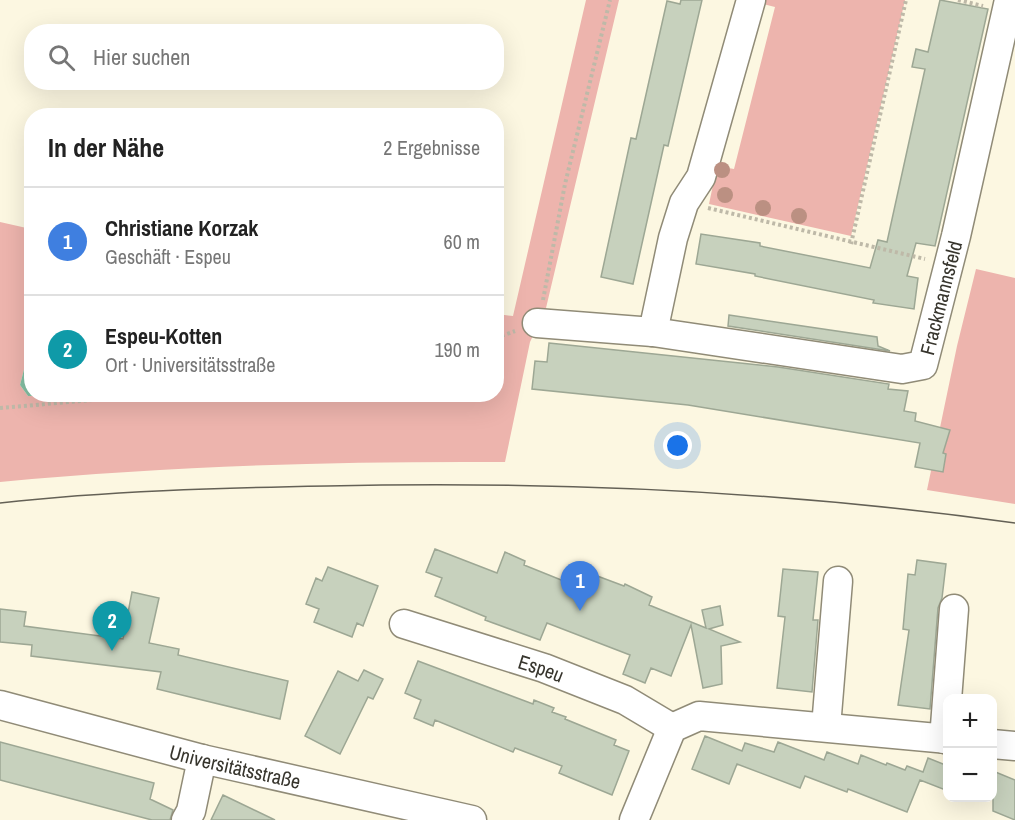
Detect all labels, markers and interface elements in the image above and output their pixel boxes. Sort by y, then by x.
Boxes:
search box [24,24,504,90]
icon: search [45,41,78,74]
text: Hier suchen [93,42,190,72]
text: In der Nähe [48,130,164,165]
text: 2 Ergebnisse [383,134,480,161]
text: Christiane Korzak [105,213,258,243]
text: 1 [63,228,72,255]
text: 60 m [444,228,480,255]
street label: Frackmannsfeld [913,238,968,358]
text: Geschäft · Espeu [105,243,231,270]
text: Espeu-Kotten [105,321,222,351]
text: 2 [63,336,72,363]
text: 190 m [434,336,480,363]
text: Ort · Universitätsstraße [105,351,275,378]
your location [663,431,692,460]
pin: 1 [560,562,600,611]
pin: 2 [92,602,132,651]
street label: Espeu [515,647,568,688]
map controls [943,694,997,802]
button: + [943,694,997,748]
street label: Universitätsstraße [167,737,303,794]
button: − [943,748,997,802]

